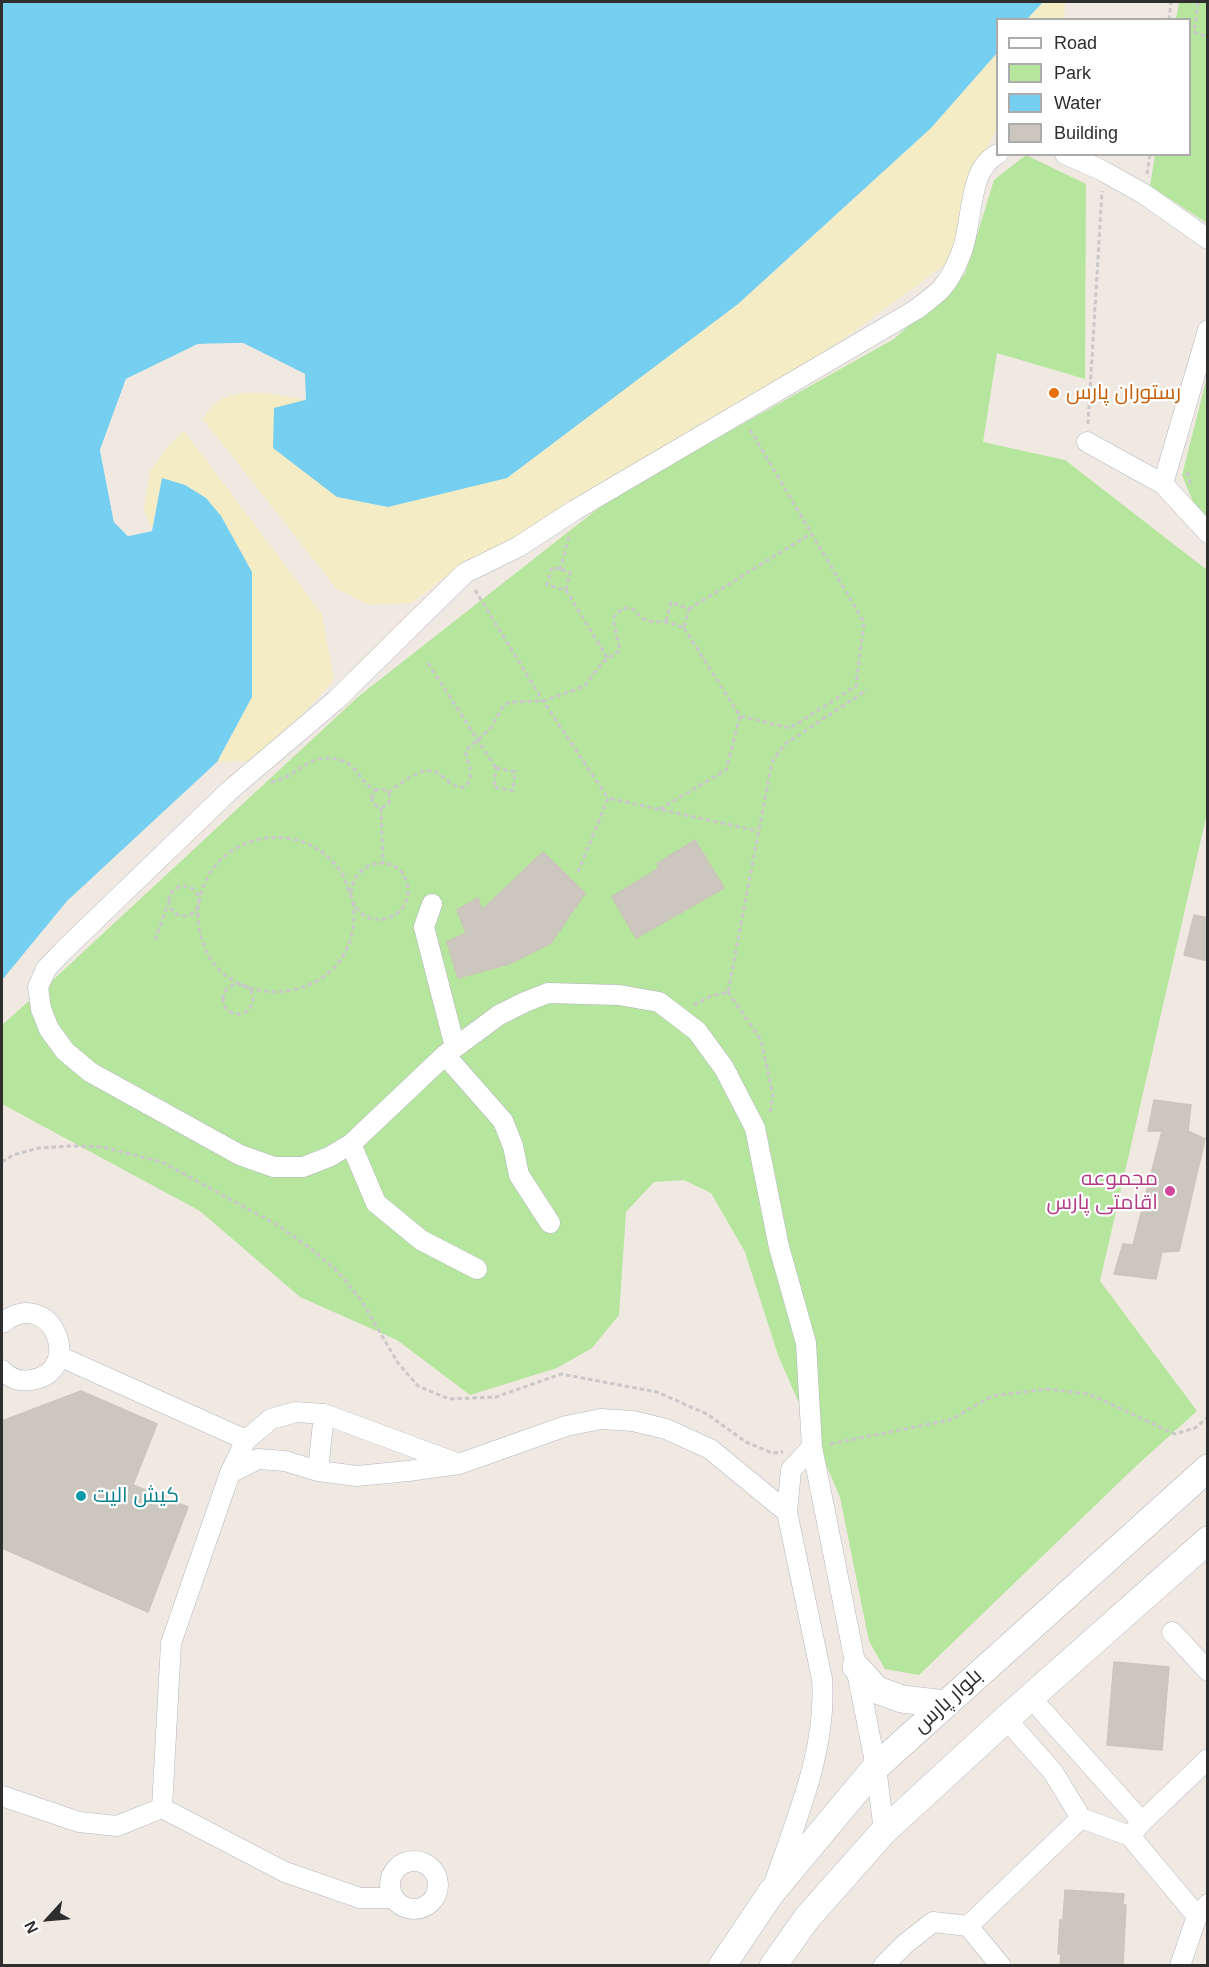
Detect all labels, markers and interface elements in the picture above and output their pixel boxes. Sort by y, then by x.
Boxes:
legend [996,18,1191,156]
text: Road [1054,33,1097,53]
text: Park [1054,63,1091,83]
text: Water [1054,93,1101,113]
text: Building [1054,123,1118,143]
place label: رستوران پارس [1066,380,1181,406]
marker: رستوران پارس [1047,386,1061,400]
place label: مجموعه اقامتی پارس [1047,1166,1158,1216]
marker: مجموعه اقامتی پارس [1163,1184,1177,1198]
place label: کیش الیت [93,1483,179,1509]
marker: کیش الیت [74,1489,88,1503]
street label: بلوار پارس [908,1664,988,1738]
north arrow [18,1889,78,1949]
text: N [21,1918,42,1936]

